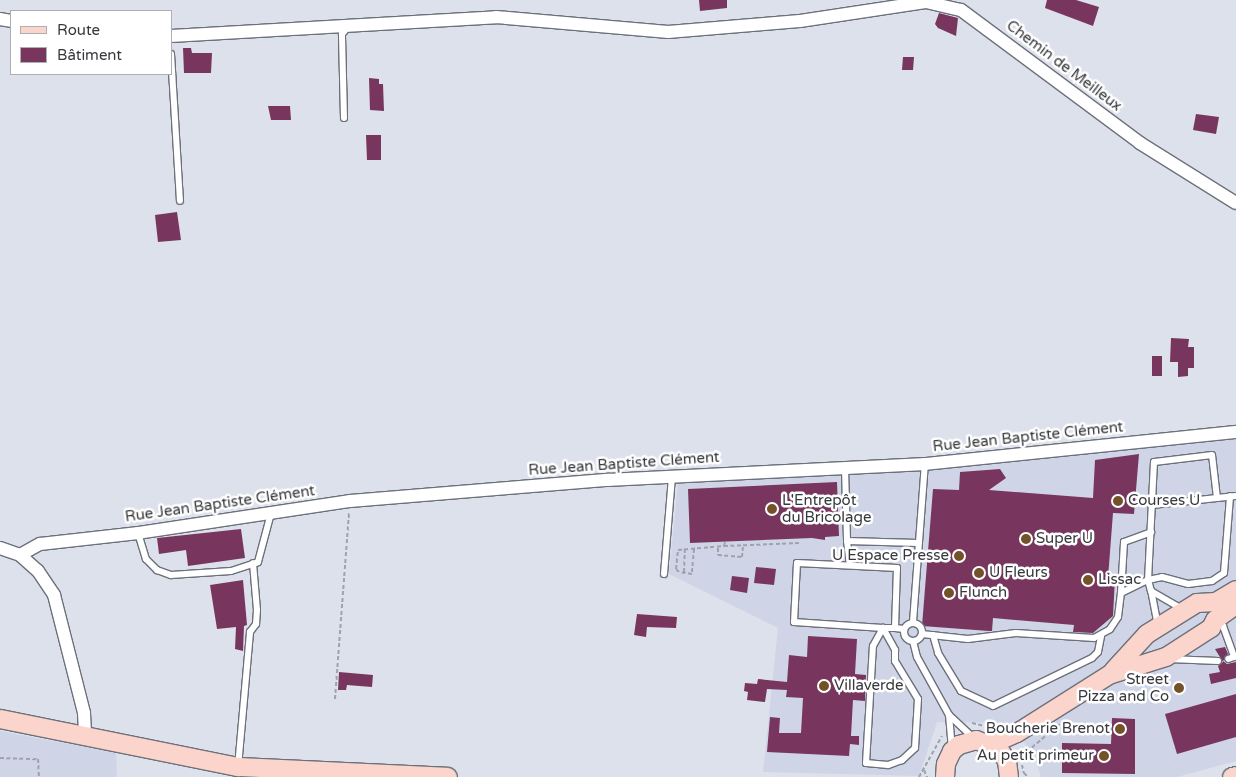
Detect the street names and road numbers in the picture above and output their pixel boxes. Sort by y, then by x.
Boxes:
street label: Chemin de Meilleux [1003,17,1125,115]
street label: Rue Jean Baptiste Clément [932,418,1124,456]
street label: Rue Jean Baptiste Clément [528,448,720,480]
street label: Rue Jean Baptiste Clément [124,482,316,526]

